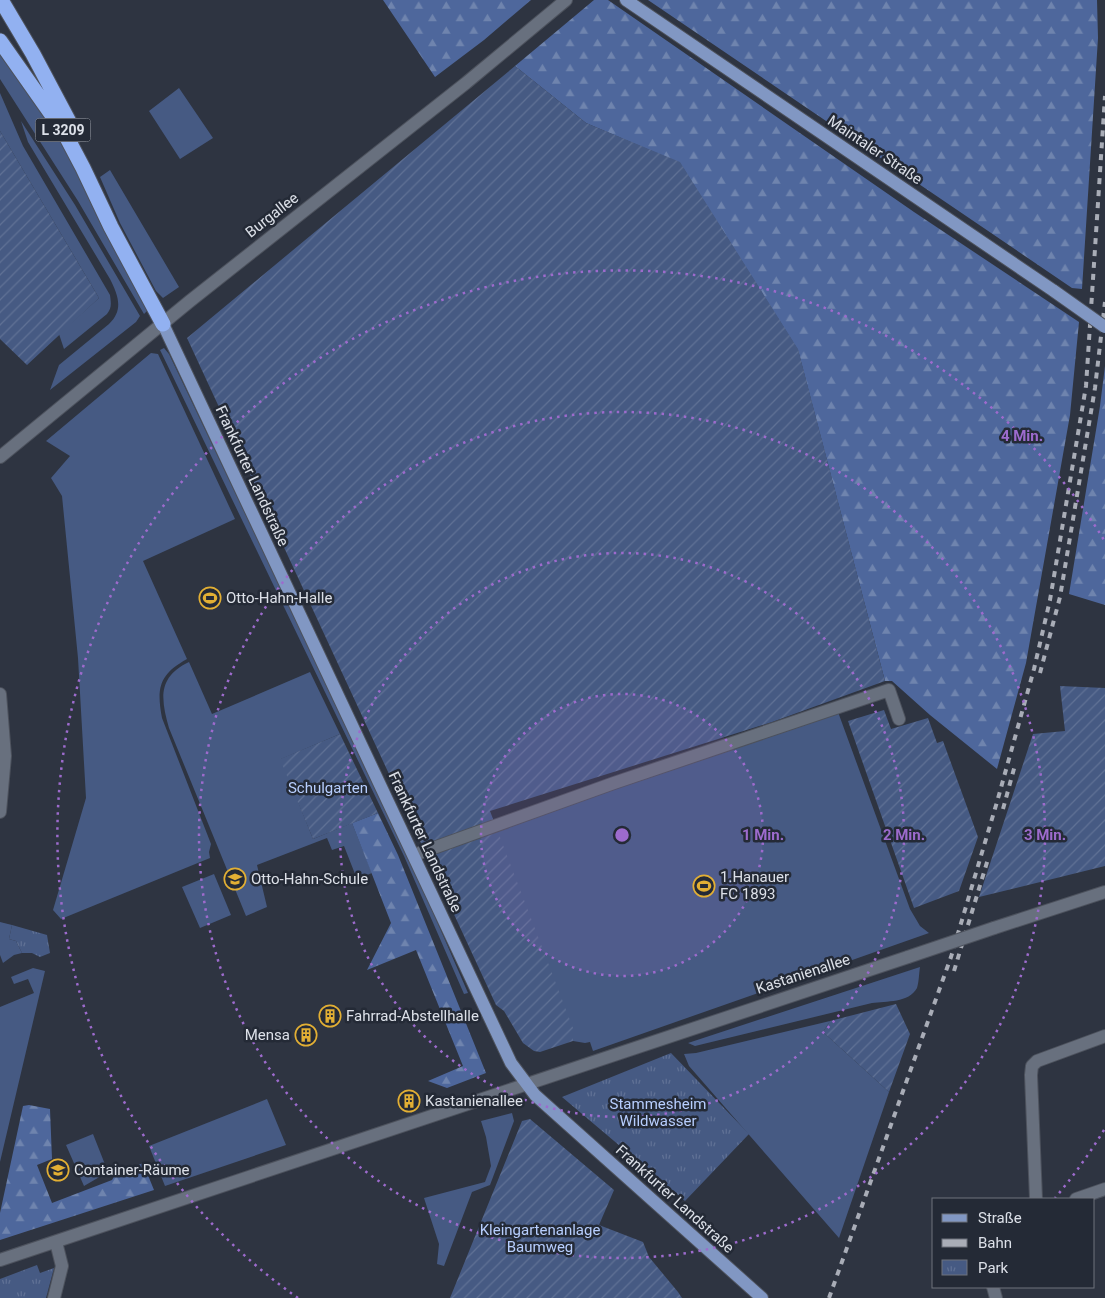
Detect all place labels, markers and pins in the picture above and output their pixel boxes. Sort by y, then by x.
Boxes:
sports icon: Otto-Hahn-Halle [198,586,222,610]
place label: Otto-Hahn-Halle [226,589,332,607]
centre of rings [613,826,631,844]
school or university icon: Otto-Hahn-Schule [223,867,247,891]
place label: 1.Hanauer FC 1893 [720,868,789,903]
place label: Otto-Hahn-Schule [251,870,368,888]
sports icon: 1.Hanauer FC 1893 [692,874,716,898]
building icon: Fahrrad-Abstellhalle [318,1004,342,1028]
place label: Fahrrad-Abstellhalle [346,1007,479,1025]
building icon: Mensa [294,1023,318,1047]
place label: Mensa [245,1026,290,1044]
building icon: Kastanienallee [397,1089,421,1113]
place label: Kastanienallee [425,1092,523,1110]
school or university icon: Container-Räume [46,1158,70,1182]
place label: Container-Räume [74,1161,190,1179]

